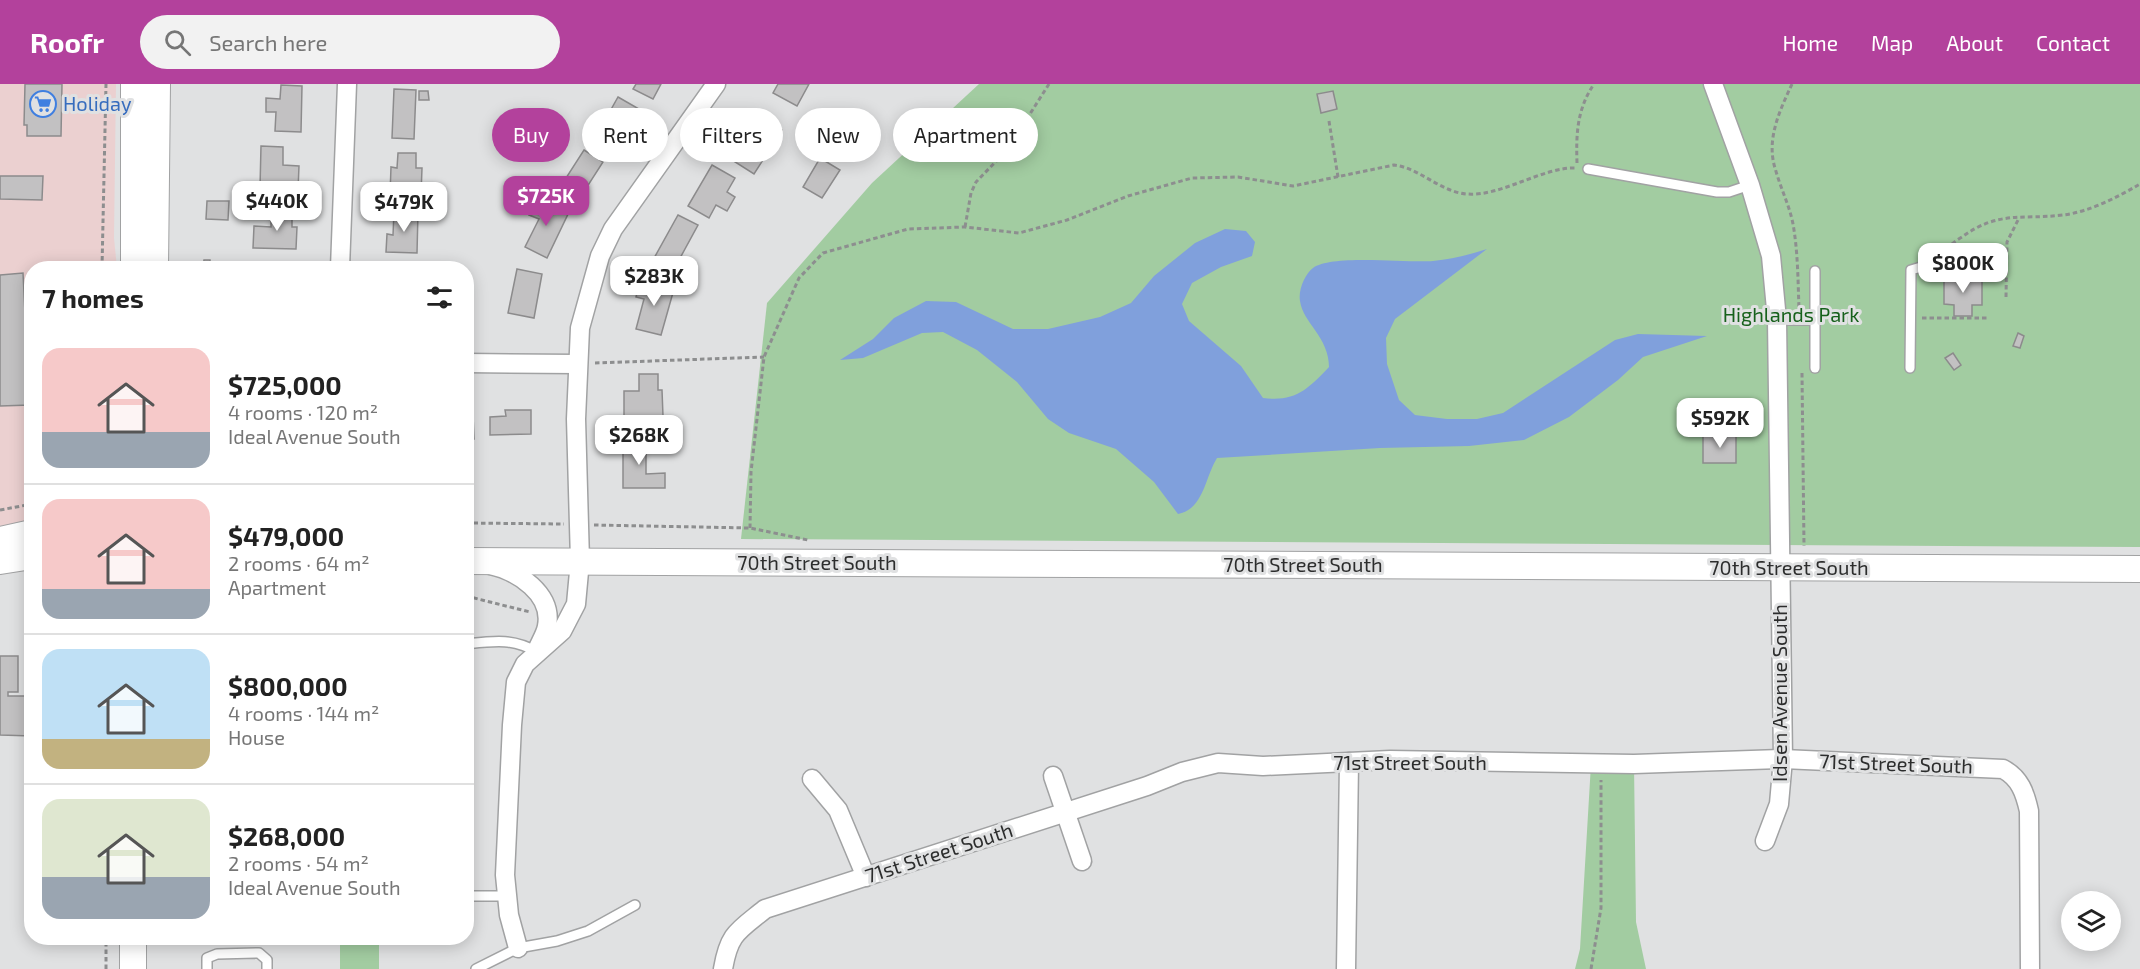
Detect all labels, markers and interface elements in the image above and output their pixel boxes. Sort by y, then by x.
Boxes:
search box [140,15,560,69]
text: Roofr [30,25,104,59]
icon: search [161,26,194,59]
text: Search here [209,29,327,55]
text: Home [1782,30,1838,55]
text: Map [1871,30,1913,55]
text: About [1946,30,2003,55]
text: Contact [2036,30,2110,55]
supermarket icon: Holiday [28,89,58,119]
place label: Holiday [63,91,132,115]
chip: Buy [492,108,570,162]
chip: Rent [582,108,668,162]
chip: Filters [680,108,783,162]
chip: New [795,108,881,162]
chip: Apartment [893,108,1038,162]
pin: $725K [504,176,588,227]
pin: $440K [235,181,319,232]
pin: $479K [362,182,446,233]
text: $725K [517,183,575,207]
text: $440K [246,188,308,212]
text: $479K [374,189,434,213]
pin: $800K [1921,243,2005,294]
text: $800K [1932,250,1994,274]
pin: $283K [612,256,696,307]
text: $283K [624,263,684,287]
icon: filters [423,281,456,314]
text: 7 homes [42,282,144,313]
park label: Highlands Park [1723,302,1859,326]
text: $725,000 [228,369,342,400]
icon: home [90,372,162,444]
pin: $592K [1678,398,1762,449]
text: 4 rooms · 120 m² [228,400,378,424]
text: $592K [1691,405,1749,429]
pin: $268K [597,415,681,466]
text: $268K [609,422,669,446]
text: Ideal Avenue South [228,424,401,448]
text: $479,000 [228,520,344,551]
icon: home [90,523,162,595]
street label: 70th Street South [737,550,897,574]
text: 2 rooms · 64 m² [228,551,370,575]
street label: 70th Street South [1223,552,1383,576]
street label: 70th Street South [1709,555,1869,579]
text: Apartment [228,575,326,599]
street label: Idsen Avenue South [1767,604,1791,782]
text: $800,000 [228,670,348,701]
icon: home [90,673,162,745]
text: 4 rooms · 144 m² [228,701,379,725]
text: House [228,725,285,749]
street label: 71st Street South [1819,748,1973,778]
street label: 71st Street South [1333,750,1487,774]
street label: 71st Street South [862,817,1015,887]
text: $268,000 [228,820,345,851]
icon: home [90,823,162,895]
text: 2 rooms · 54 m² [228,851,369,875]
text: Ideal Avenue South [228,875,401,899]
map controls [2061,891,2121,951]
button: layers [2061,891,2121,951]

